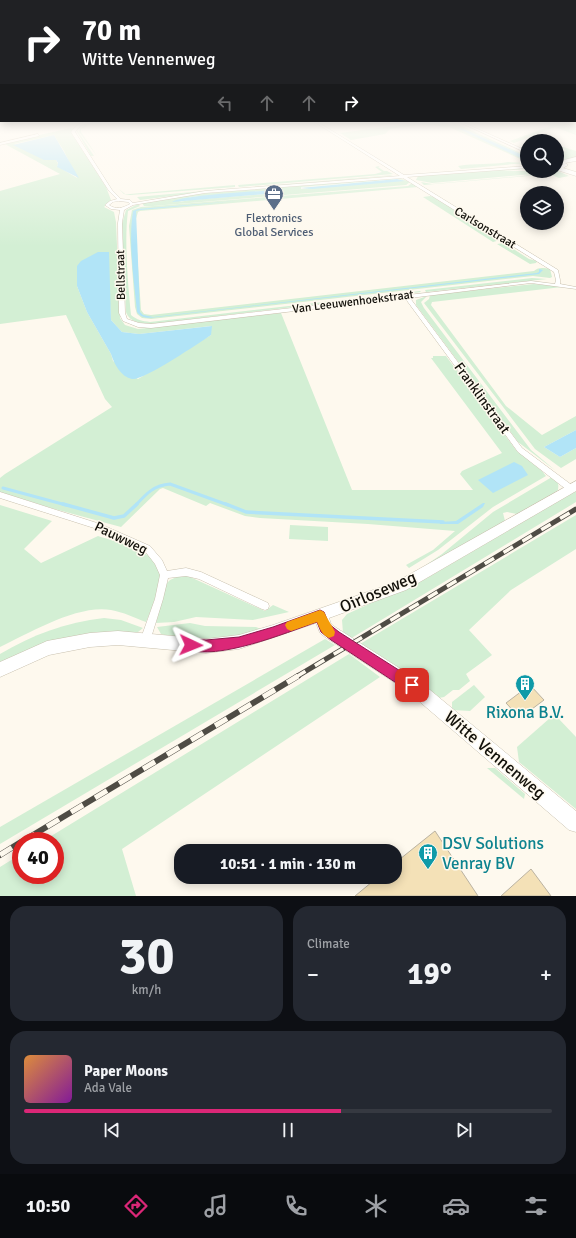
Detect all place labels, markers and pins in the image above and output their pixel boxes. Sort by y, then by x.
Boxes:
office icon: Flextronics Global Services [263,183,285,211]
place label: Flextronics Global Services [235,211,313,240]
pin [395,668,429,702]
building icon: Rixona B.V. [514,673,536,701]
place label: Rixona B.V. [486,702,564,723]
place label: DSV Solutions Venray BV [442,833,544,874]
building icon: DSV Solutions Venray BV [417,842,439,870]

